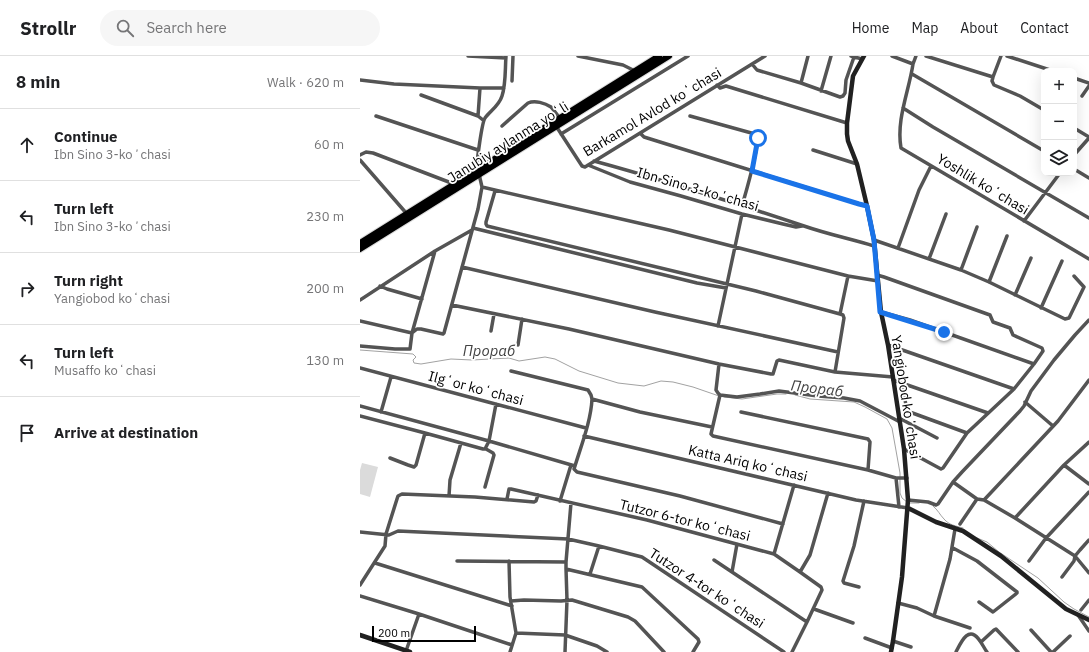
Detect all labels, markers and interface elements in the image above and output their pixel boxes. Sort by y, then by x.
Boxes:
search box [100,10,380,46]
text: Strollr [20,16,76,40]
icon: search [114,17,136,39]
text: Search here [146,18,227,37]
text: Home [852,19,889,37]
text: Map [911,19,938,37]
text: About [960,19,998,37]
text: Contact [1020,19,1069,37]
street label: Barkamol Avlod koʻchasi [579,63,725,161]
map controls [1041,68,1077,176]
button: + [1041,68,1077,104]
text: 8 min [16,71,60,93]
text: Walk · 620 m [267,74,344,91]
street label: Janubiy aylanma yoʻli [444,97,572,187]
button: − [1041,104,1077,140]
text: Continue [54,127,118,146]
route start [749,129,767,147]
icon: ahead [16,134,38,156]
text: 60 m [314,136,344,153]
button: layers [1041,140,1077,176]
text: Ibn Sino 3-koʼchasi [54,146,171,163]
street label: Yoshlik koʻchasi [934,149,1032,219]
street label: Ibn Sino 3-koʼchasi [635,163,761,215]
text: Turn left [54,199,114,218]
icon: left [16,206,38,228]
text: 230 m [306,208,344,225]
text: Ibn Sino 3-koʼchasi [54,218,171,235]
text: Turn right [54,271,123,290]
icon: right [16,278,38,300]
text: 200 m [306,280,344,297]
text: Yangiobod koʻchasi [54,290,170,307]
route end [935,323,953,341]
street label: Yangiobod koʻchasi [887,334,925,460]
water label: Прораб [463,341,516,360]
text: Turn left [54,343,114,362]
icon: left [16,350,38,372]
text: 130 m [306,352,344,369]
text: Musaffo koʻchasi [54,362,156,379]
street label: Ilgʻor koʻchasi [427,367,525,409]
water label: Прораб [790,375,845,401]
icon: arrive [16,422,38,444]
text: Arrive at destination [54,423,198,442]
street label: Katta Ariq koʻchasi [687,441,809,485]
street label: Tutzor 6-tor koʻchasi [618,495,752,545]
street label: Tutzor 4-tor koʻchasi [646,544,768,632]
scale bar [372,624,476,643]
text: 200 m [378,626,410,640]

